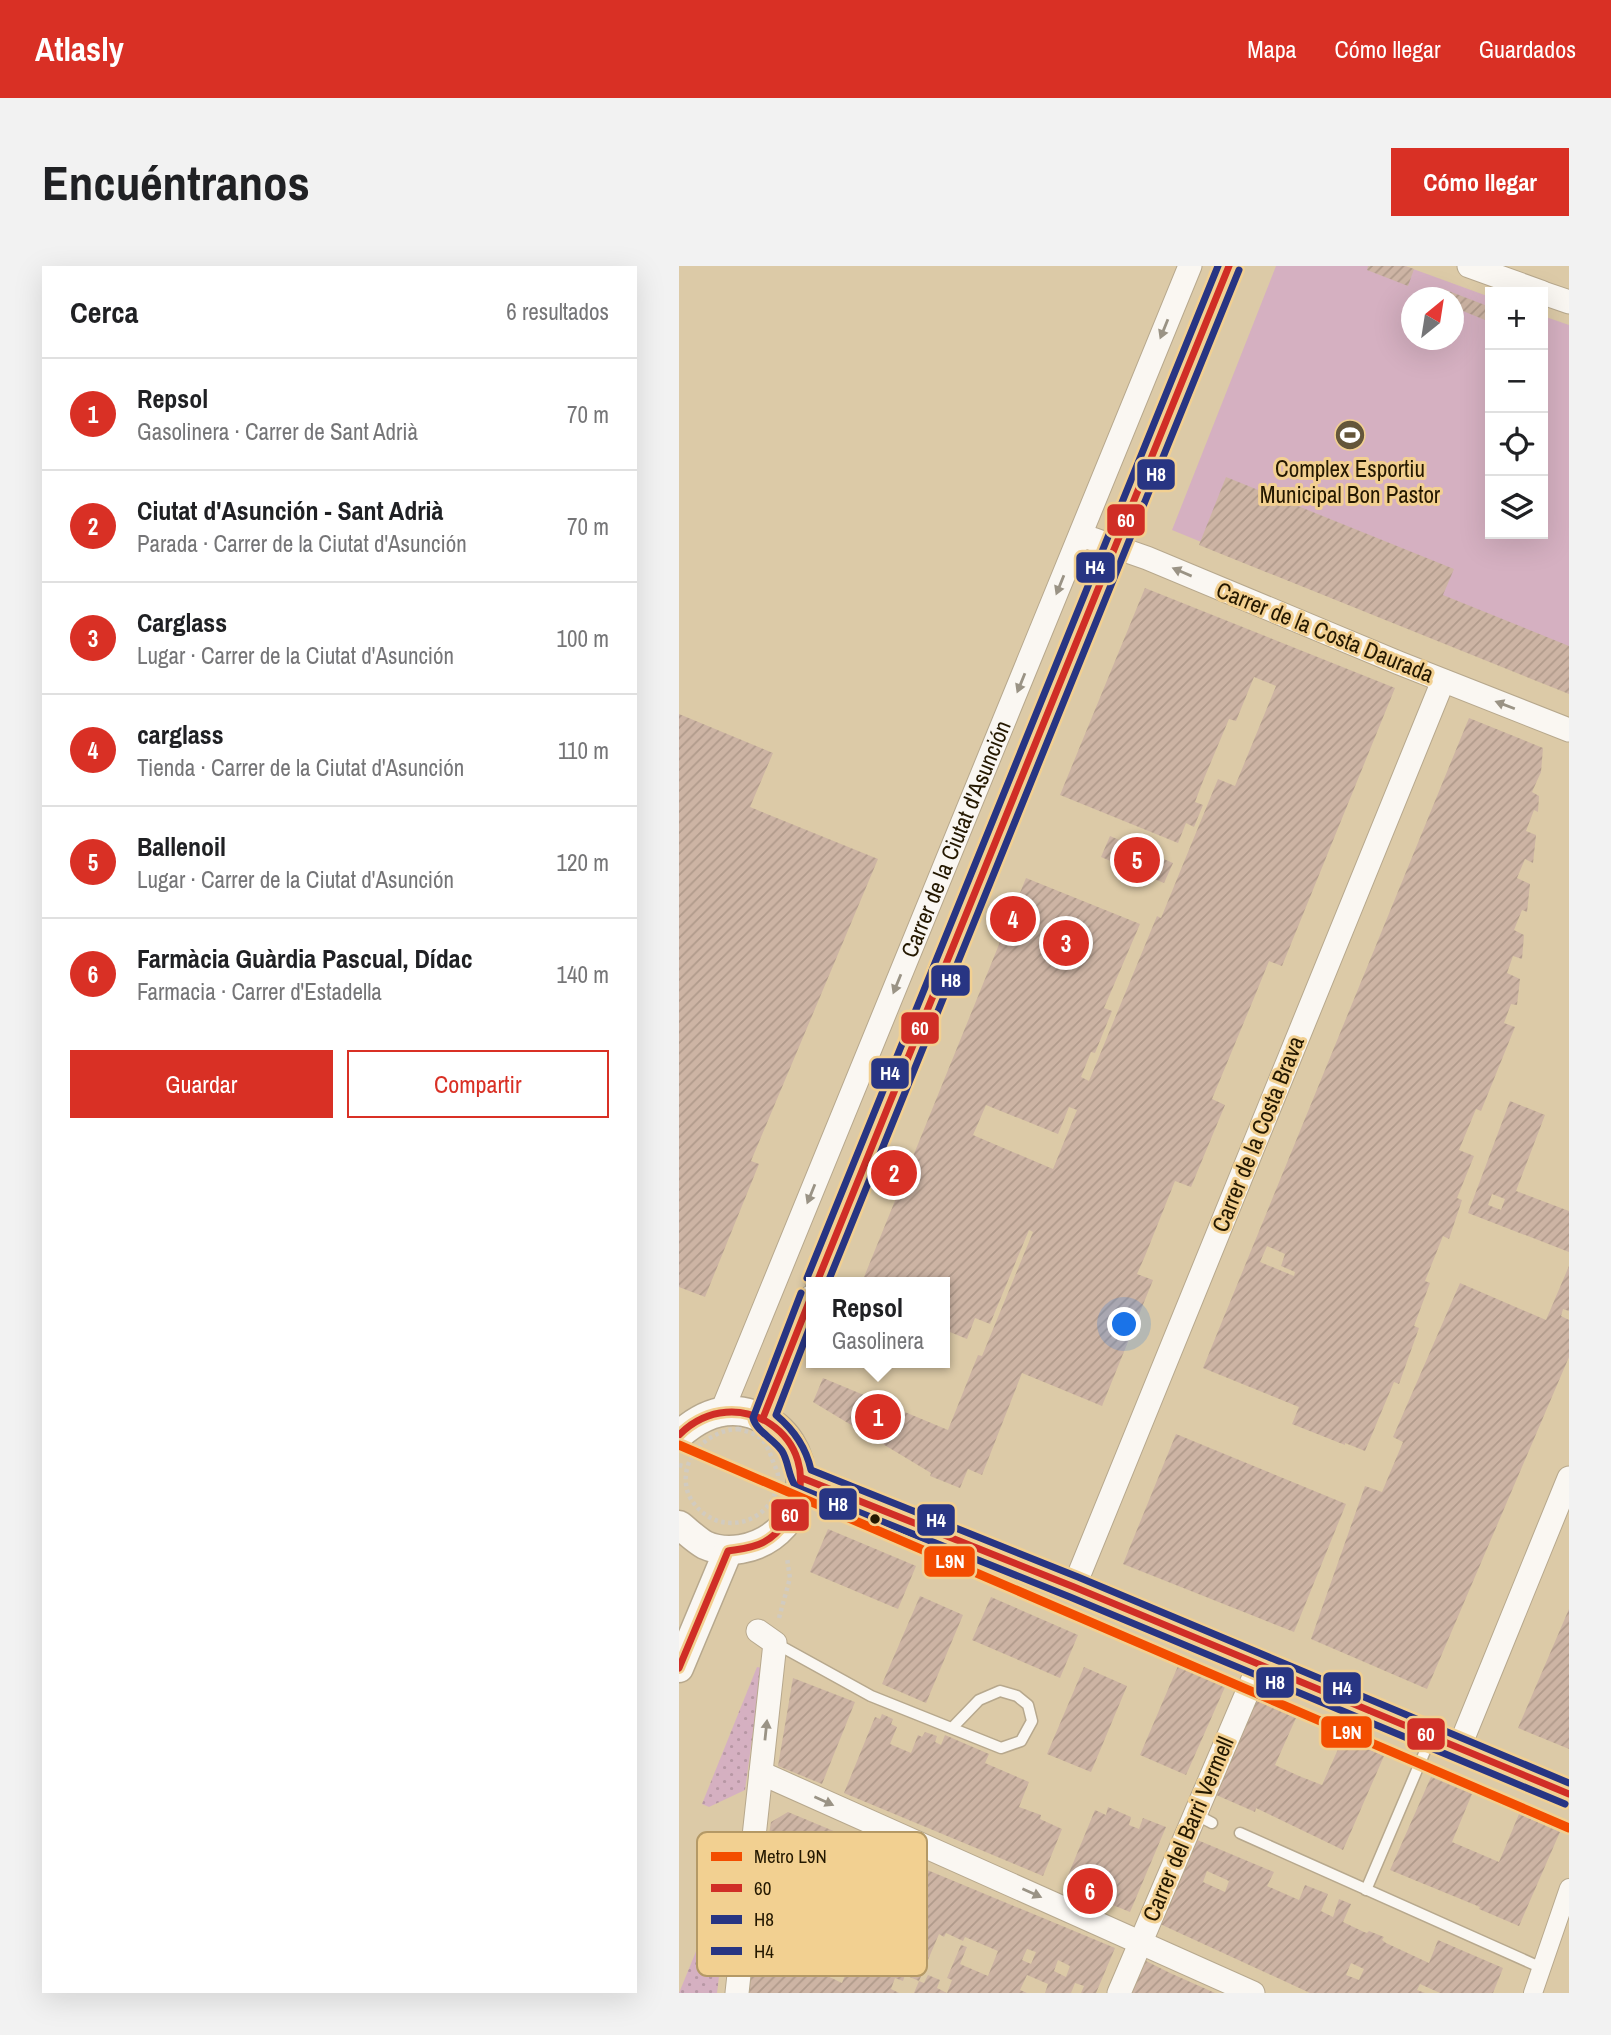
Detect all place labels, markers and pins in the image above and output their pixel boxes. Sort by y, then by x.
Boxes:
sports icon: Complex Esportiu Municipal Bon Pastor [1333,418,1367,452]
place label: Complex Esportiu Municipal Bon Pastor [1260,453,1441,510]
pin: 5 [1114,834,1160,886]
pin: 4 [990,893,1036,945]
pin: 3 [1043,917,1089,969]
pin: 2 [871,1147,917,1199]
pin: 1 [855,1391,901,1443]
unlabelled marker [868,1512,882,1526]
pin: 6 [1067,1865,1113,1917]

